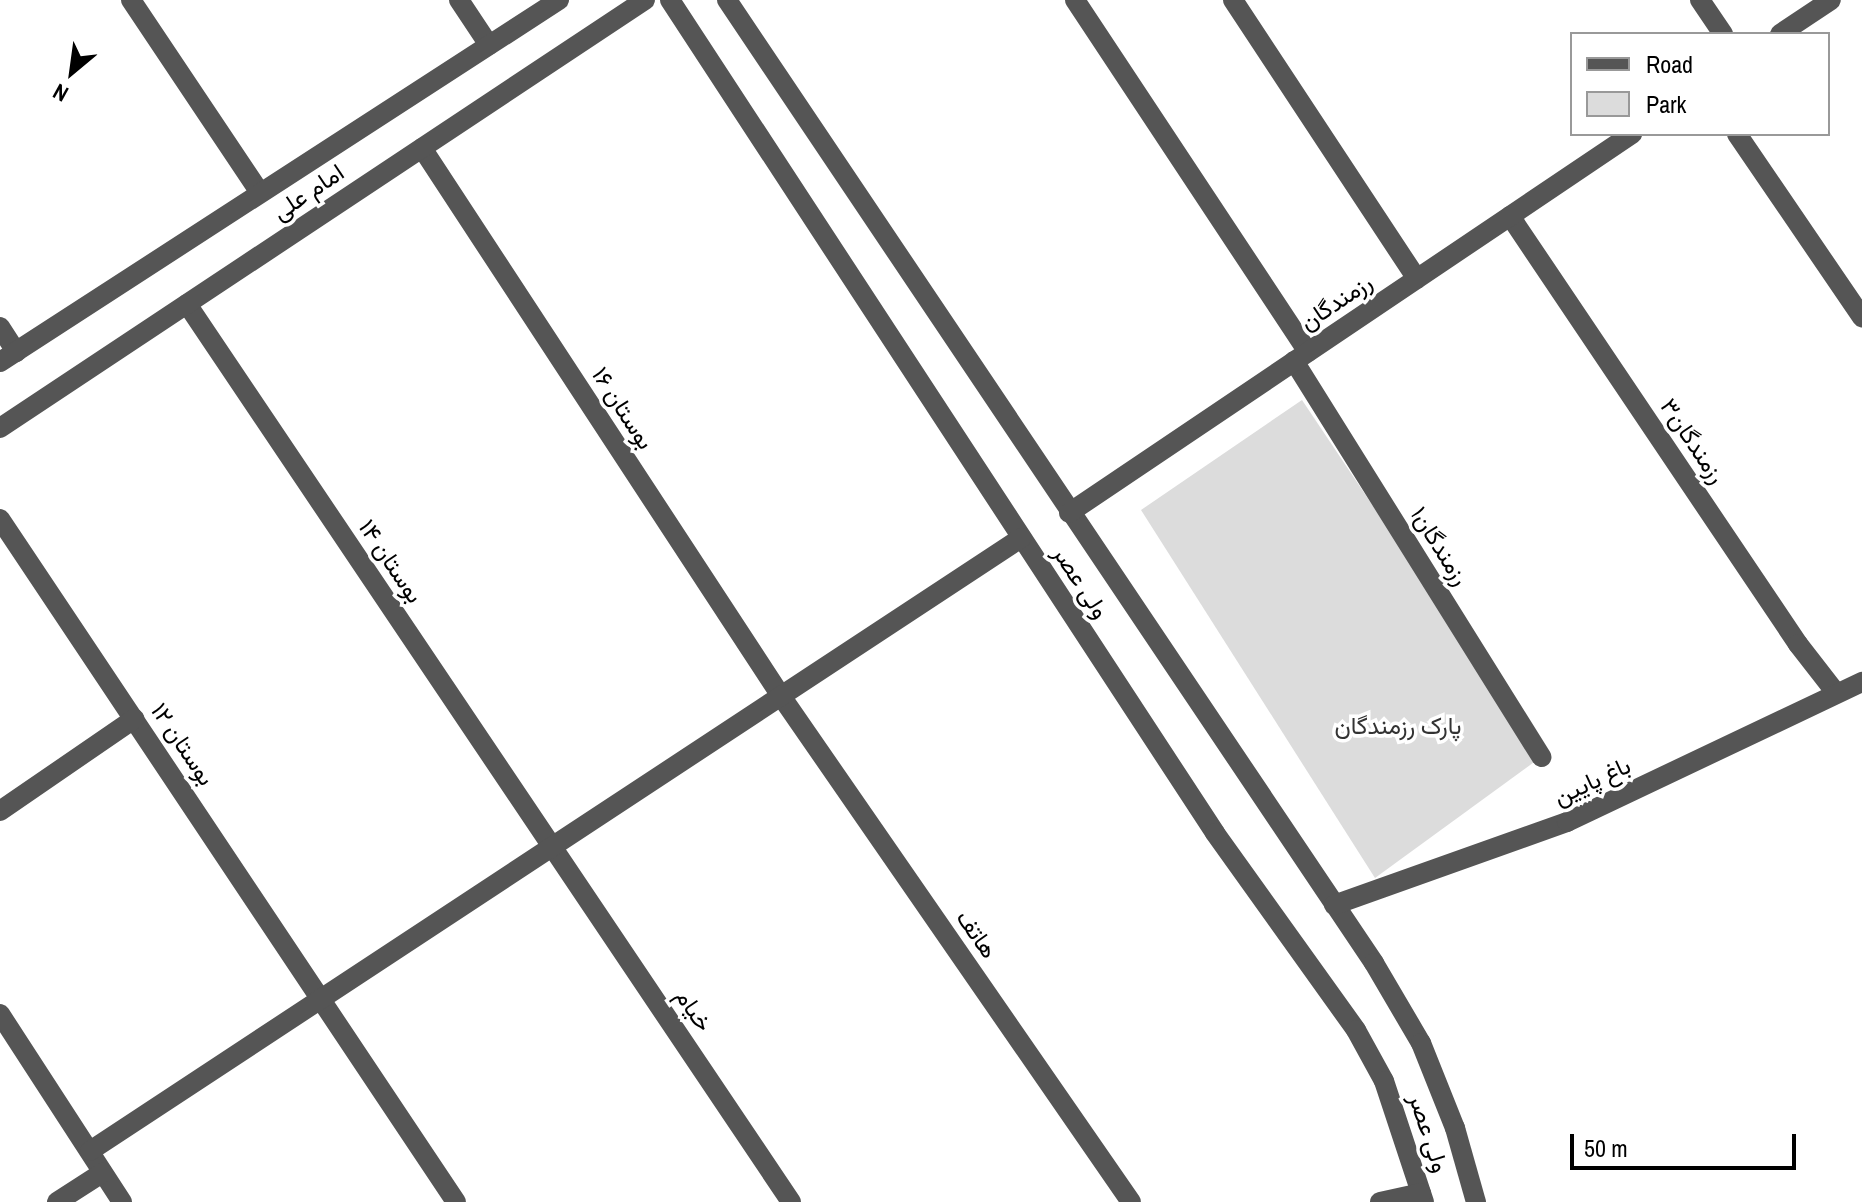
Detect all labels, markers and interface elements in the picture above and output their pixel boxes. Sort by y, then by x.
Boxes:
north arrow [32,32,112,112]
legend [1570,32,1830,136]
text: Road [1646,48,1693,80]
text: N [47,77,73,109]
text: Park [1646,88,1686,120]
street label: امام علی [267,158,349,226]
street label: رزمندگان [1294,267,1378,337]
street label: بوستان ۱۶ [586,361,660,455]
street label: رزمندگان۳ [1654,393,1732,489]
street label: رزمندگان۱ [1405,501,1475,591]
street label: بوستان ۱۴ [353,514,429,608]
street label: ولی عصر [1047,540,1115,624]
street label: بوستان ۱۲ [145,697,221,791]
park label: پارک رزمندگان [1335,712,1461,740]
street label: باغ پایین [1549,751,1635,811]
street label: هاتف [950,904,1004,964]
street label: خیام [669,983,719,1037]
street label: ولی عصر [1403,1090,1455,1176]
scale bar [1574,1118,1800,1168]
text: 50 m [1584,1132,1628,1164]

